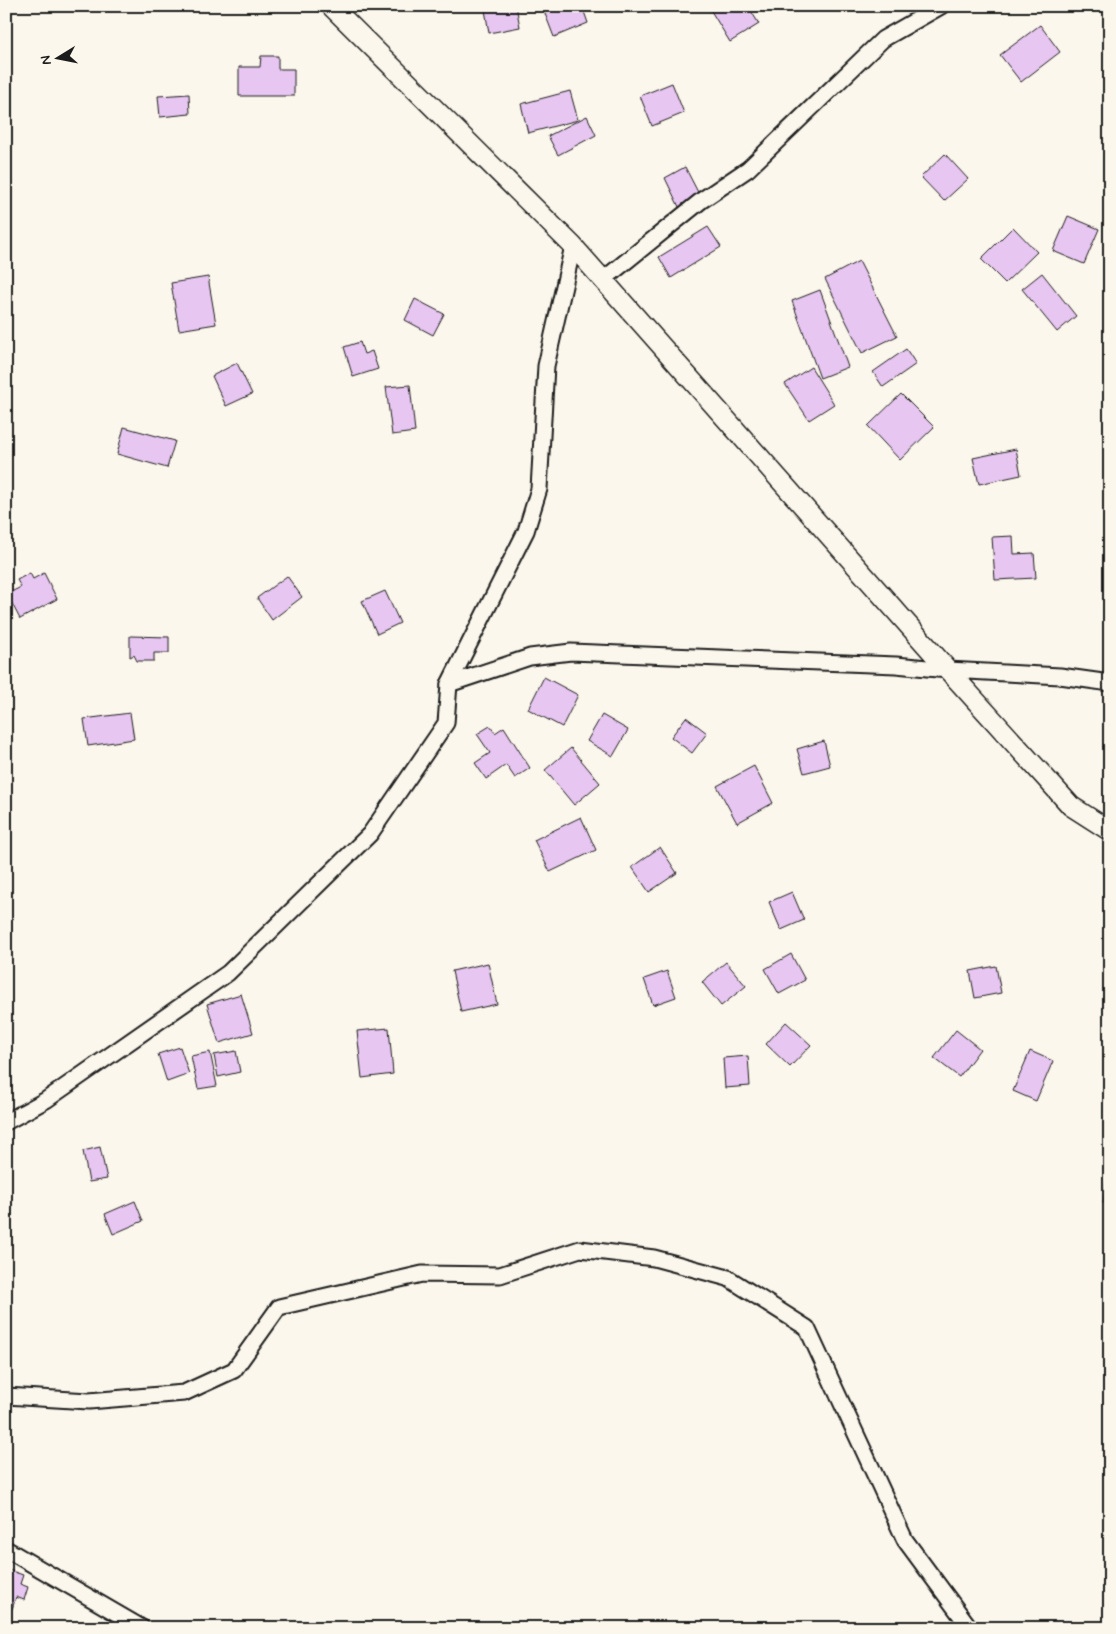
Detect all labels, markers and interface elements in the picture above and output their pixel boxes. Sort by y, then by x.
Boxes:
north arrow [32,32,82,82]
text: N [37,54,56,66]

